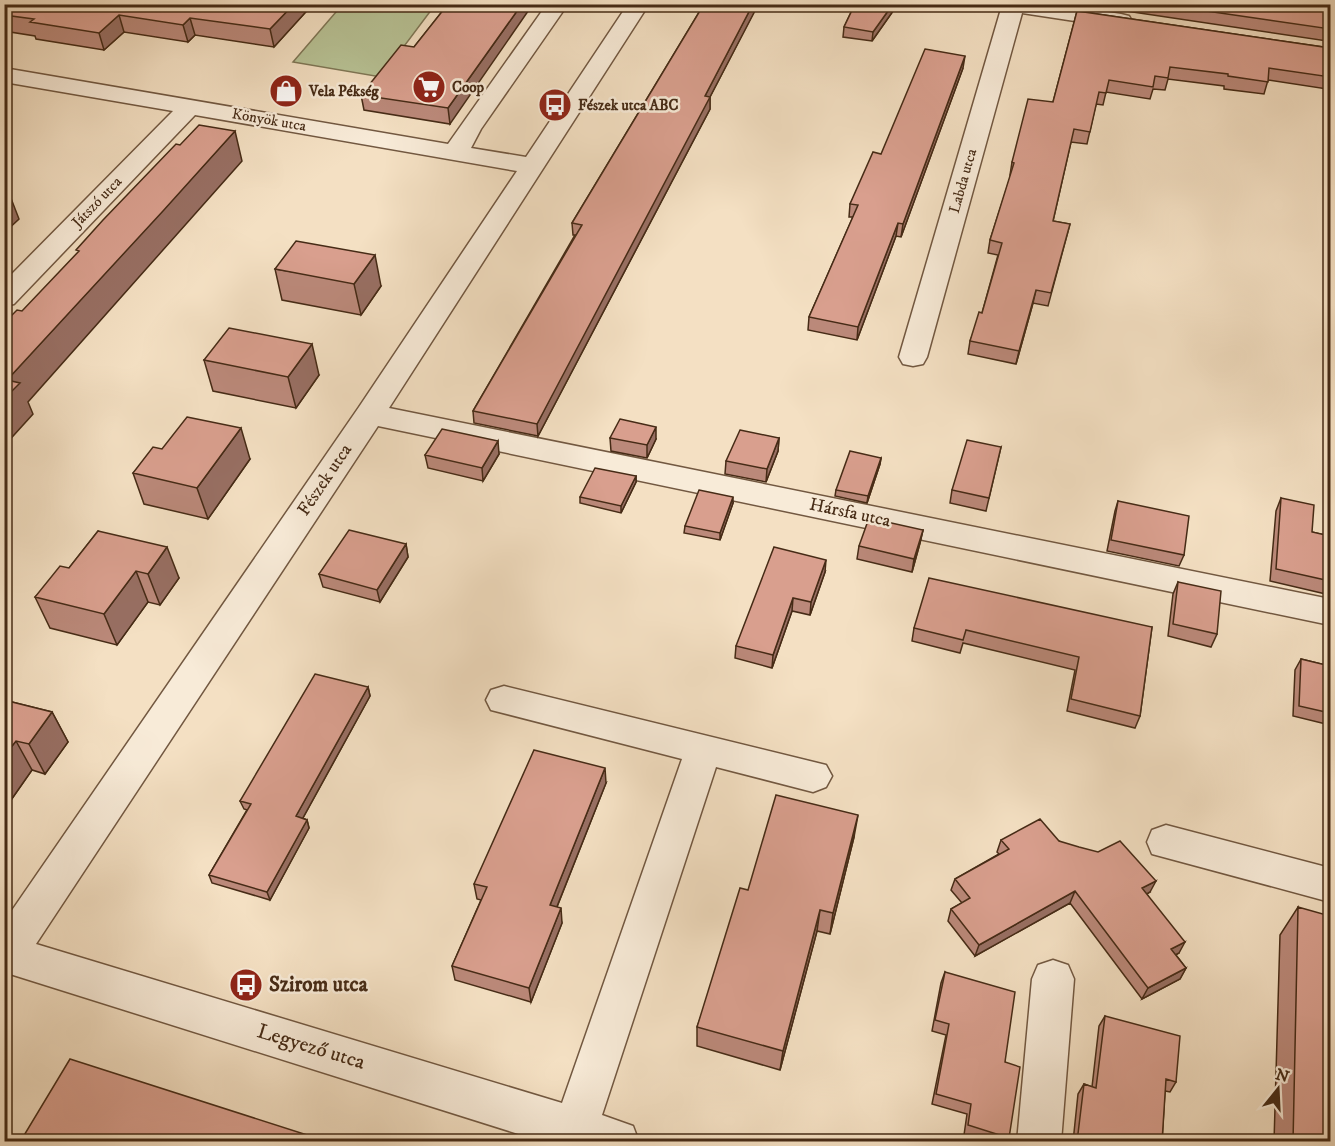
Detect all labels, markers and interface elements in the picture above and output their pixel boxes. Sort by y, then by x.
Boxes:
supermarket icon: Coop [411,69,447,105]
shop icon: Vela Pékség [268,73,304,109]
place label: Coop [452,78,485,97]
place label: Vela Pékség [308,82,379,101]
bus stop icon: Fészek utca ABC [537,87,573,123]
place label: Fészek utca ABC [578,96,679,115]
street label: Könyök utca [230,104,308,136]
street label: Labda utca [945,146,981,215]
street label: Játszó utca [67,172,126,233]
street label: Fészek utca [293,440,357,520]
street label: Hársfa utca [807,494,893,532]
bus stop icon: Szirom utca [228,967,264,1003]
place label: Szirom utca [269,972,369,998]
street label: Legyező utca [254,1018,368,1076]
north arrow [1248,1059,1308,1119]
text: N [1273,1064,1292,1087]

